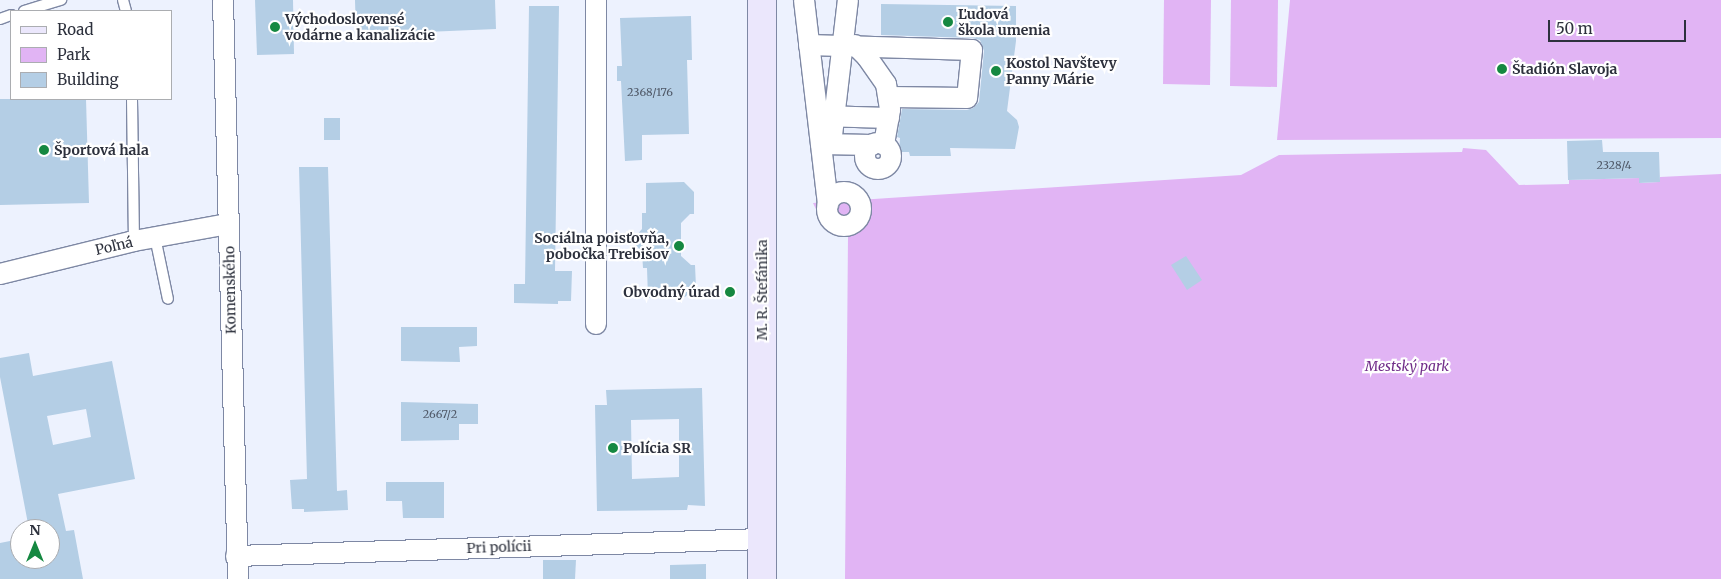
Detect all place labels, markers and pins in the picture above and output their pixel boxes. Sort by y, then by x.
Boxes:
place label: Ľudová škola umenia [958,6,1050,38]
place label: Východoslovensé vodárne a kanalizácie [285,11,435,44]
marker: Ľudová škola umenia [942,16,954,28]
marker: Východoslovensé vodárne a kanalizácie [269,21,281,33]
place label: Kostol Navštevy Panny Márie [1006,55,1117,88]
place label: Štadión Slavoja [1512,61,1617,77]
marker: Štadión Slavoja [1496,63,1508,75]
marker: Kostol Navštevy Panny Márie [990,65,1002,77]
place label: Športová hala [54,142,149,158]
marker: Športová hala [38,144,50,156]
place label: Sociálna poisťovňa, pobočka Trebišov [534,230,669,262]
marker: Sociálna poisťovňa, pobočka Trebišov [673,240,685,252]
place label: Obvodný úrad [623,284,720,300]
marker: Obvodný úrad [724,286,736,298]
place label: Polícia SR [623,440,691,456]
marker: Polícia SR [607,442,619,454]

